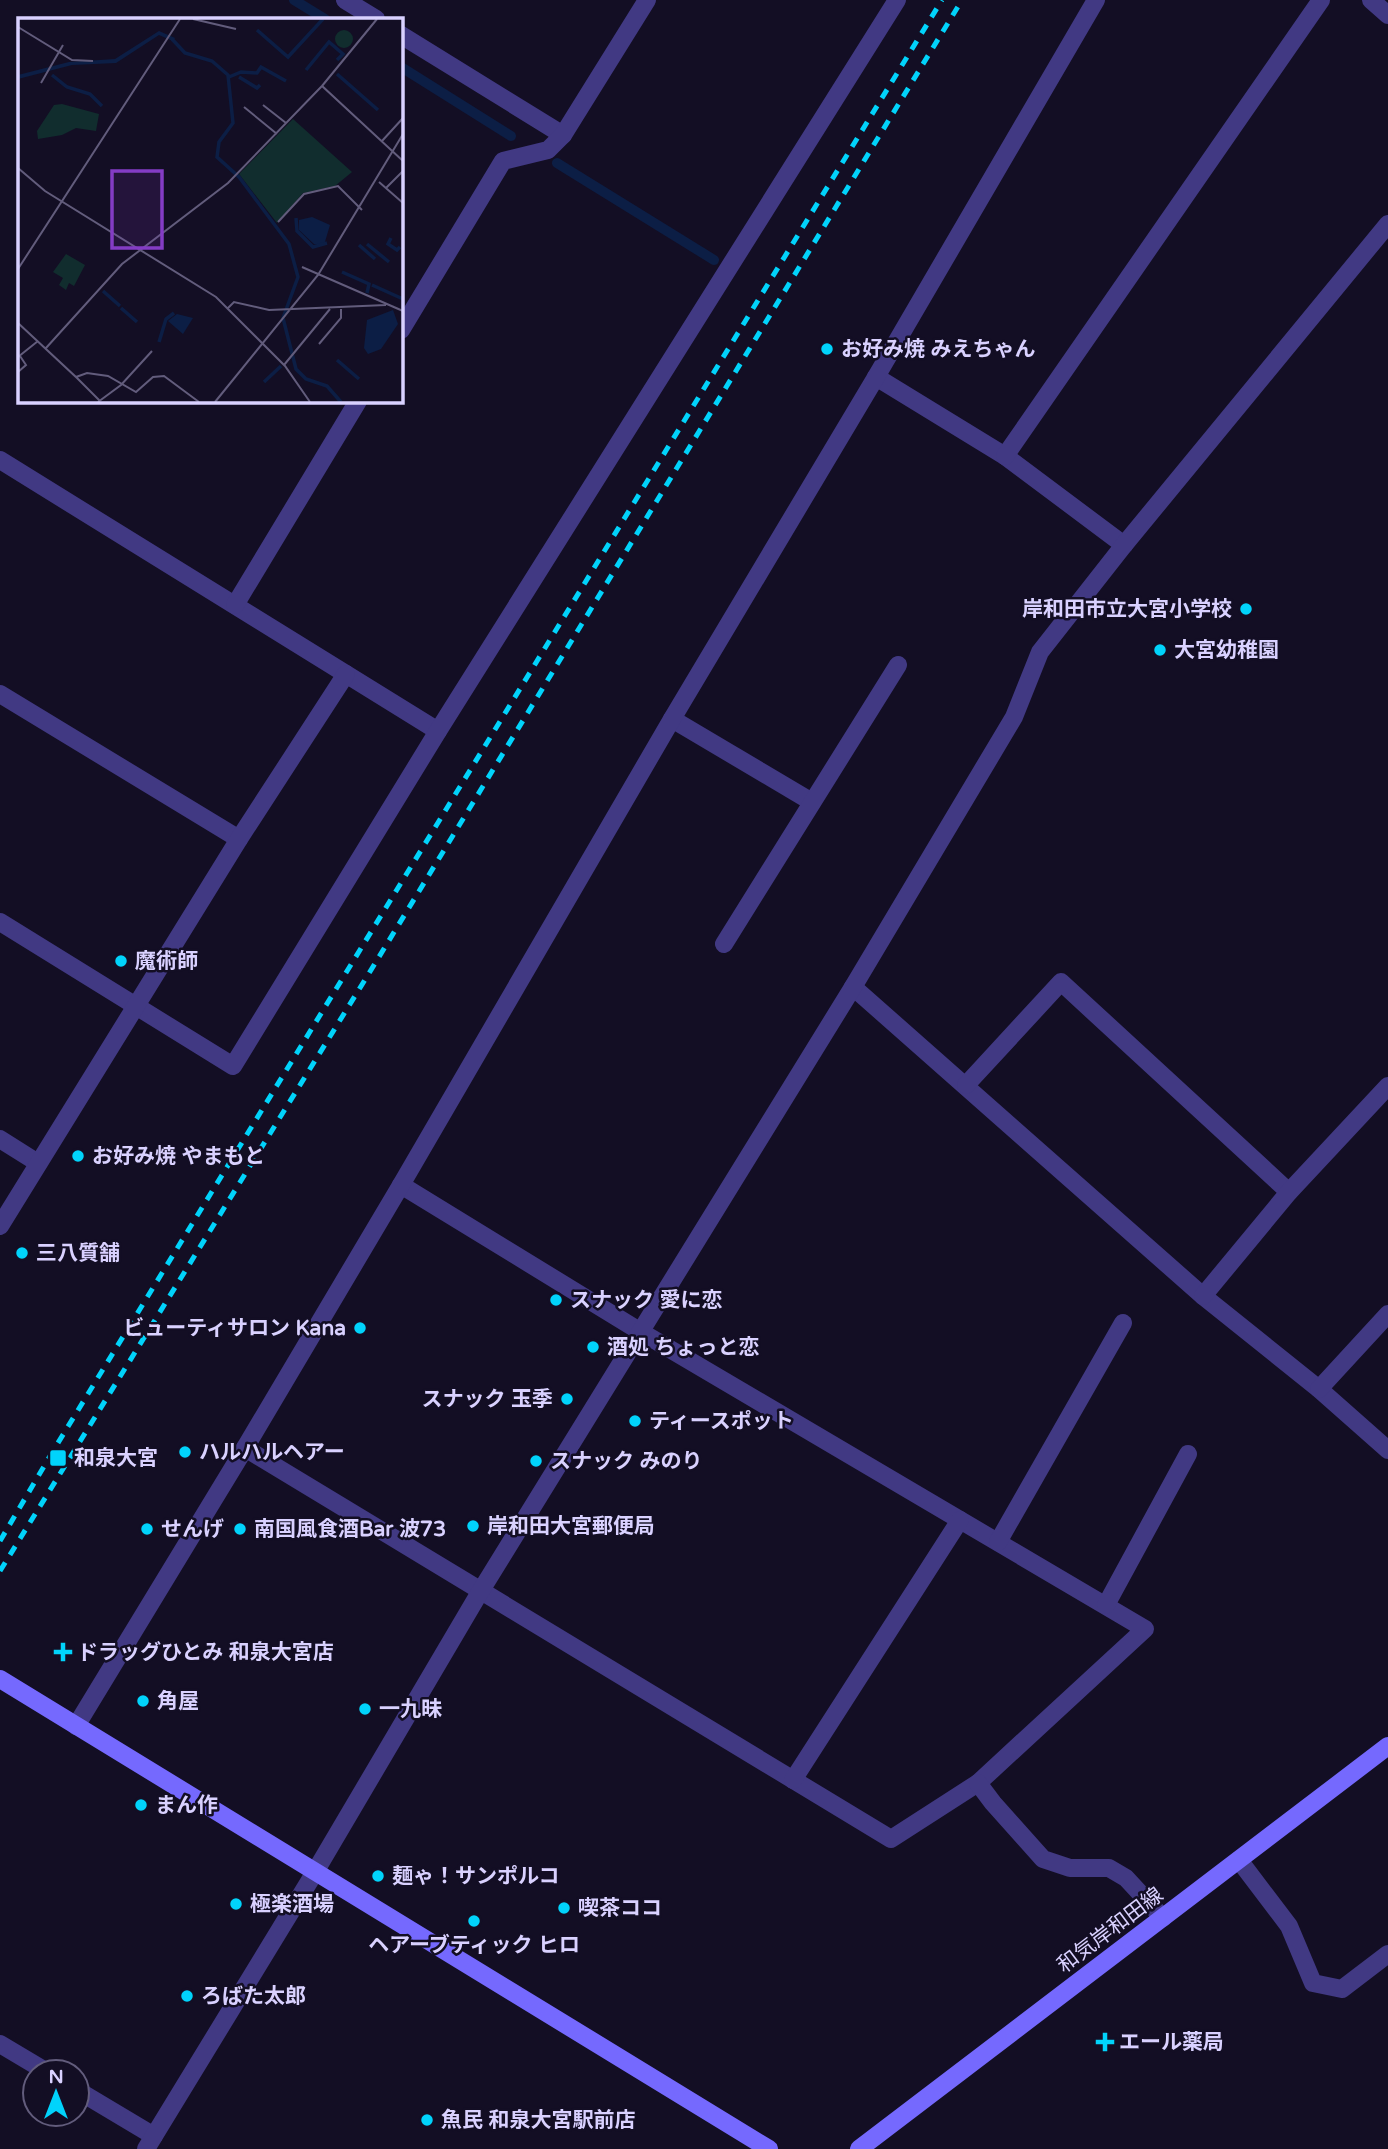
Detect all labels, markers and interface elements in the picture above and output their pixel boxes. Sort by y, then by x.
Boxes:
inset map [18,18,402,402]
place label: お好み焼 みえちゃん [841,337,1035,362]
marker: お好み焼 みえちゃん [819,341,835,357]
place label: 岸和田市立大宮小学校 [1022,597,1232,622]
marker: 岸和田市立大宮小学校 [1238,601,1254,617]
place label: 大宮幼稚園 [1174,638,1279,663]
marker: 大宮幼稚園 [1152,642,1168,658]
place label: 魔術師 [135,949,198,974]
marker: 魔術師 [113,953,129,969]
place label: お好み焼 やまもと [92,1144,265,1169]
marker: お好み焼 やまもと [70,1148,86,1164]
place label: 三八質舗 [36,1241,120,1266]
marker: 三八質舗 [14,1245,30,1261]
place label: スナック 愛に恋 [570,1288,722,1313]
marker: スナック 愛に恋 [548,1292,564,1308]
place label: ビューティサロン Kana [123,1316,346,1341]
marker: ビューティサロン Kana [352,1320,368,1336]
place label: 酒処 ちょっと恋 [607,1335,759,1360]
marker: 酒処 ちょっと恋 [585,1339,601,1355]
place label: スナック 玉季 [422,1387,553,1412]
marker: スナック 玉季 [559,1391,575,1407]
place label: ティースポット [649,1409,794,1434]
marker: ティースポット [627,1413,643,1429]
place label: ハルハルヘアー [199,1440,345,1465]
marker: ハルハルヘアー [177,1444,193,1460]
place label: 和泉大宮 [74,1446,158,1471]
marker: 和泉大宮 [48,1448,68,1468]
place label: スナック みのり [550,1449,702,1474]
marker: スナック みのり [528,1453,544,1469]
place label: 岸和田大宮郵便局 [487,1514,655,1539]
place label: せんげ [161,1517,224,1542]
place label: 南国風食酒Bar 波73 [254,1517,446,1542]
marker: 岸和田大宮郵便局 [465,1518,481,1534]
marker: せんげ [139,1521,155,1537]
marker: 南国風食酒Bar 波73 [232,1521,248,1537]
place label: ドラッグひとみ 和泉大宮店 [77,1640,334,1665]
marker: ドラッグひとみ 和泉大宮店 [55,1644,71,1660]
place label: 角屋 [157,1689,199,1714]
marker: 角屋 [135,1693,151,1709]
place label: 一九昧 [379,1697,442,1722]
marker: 一九昧 [357,1701,373,1717]
place label: まん作 [155,1793,218,1818]
marker: まん作 [133,1797,149,1813]
place label: 麺ゃ！サンポルコ [392,1864,560,1889]
marker: 麺ゃ！サンポルコ [370,1868,386,1884]
street label: 和気岸和田線 [1052,1883,1168,1978]
place label: 極楽酒場 [250,1892,334,1917]
marker: 極楽酒場 [228,1896,244,1912]
place label: 喫茶ココ [578,1896,662,1921]
marker: 喫茶ココ [556,1900,572,1916]
marker: ヘアーブティック ヒロ [466,1913,482,1929]
place label: ヘアーブティック ヒロ [368,1933,580,1958]
place label: ろばた太郎 [201,1984,306,2009]
marker: ろばた太郎 [179,1988,195,2004]
place label: エール薬局 [1119,2030,1224,2055]
marker: エール薬局 [1097,2034,1113,2050]
north arrow [21,2058,91,2128]
text: N [48,2066,64,2088]
place label: 魚民 和泉大宮駅前店 [441,2108,635,2133]
marker: 魚民 和泉大宮駅前店 [419,2112,435,2128]

